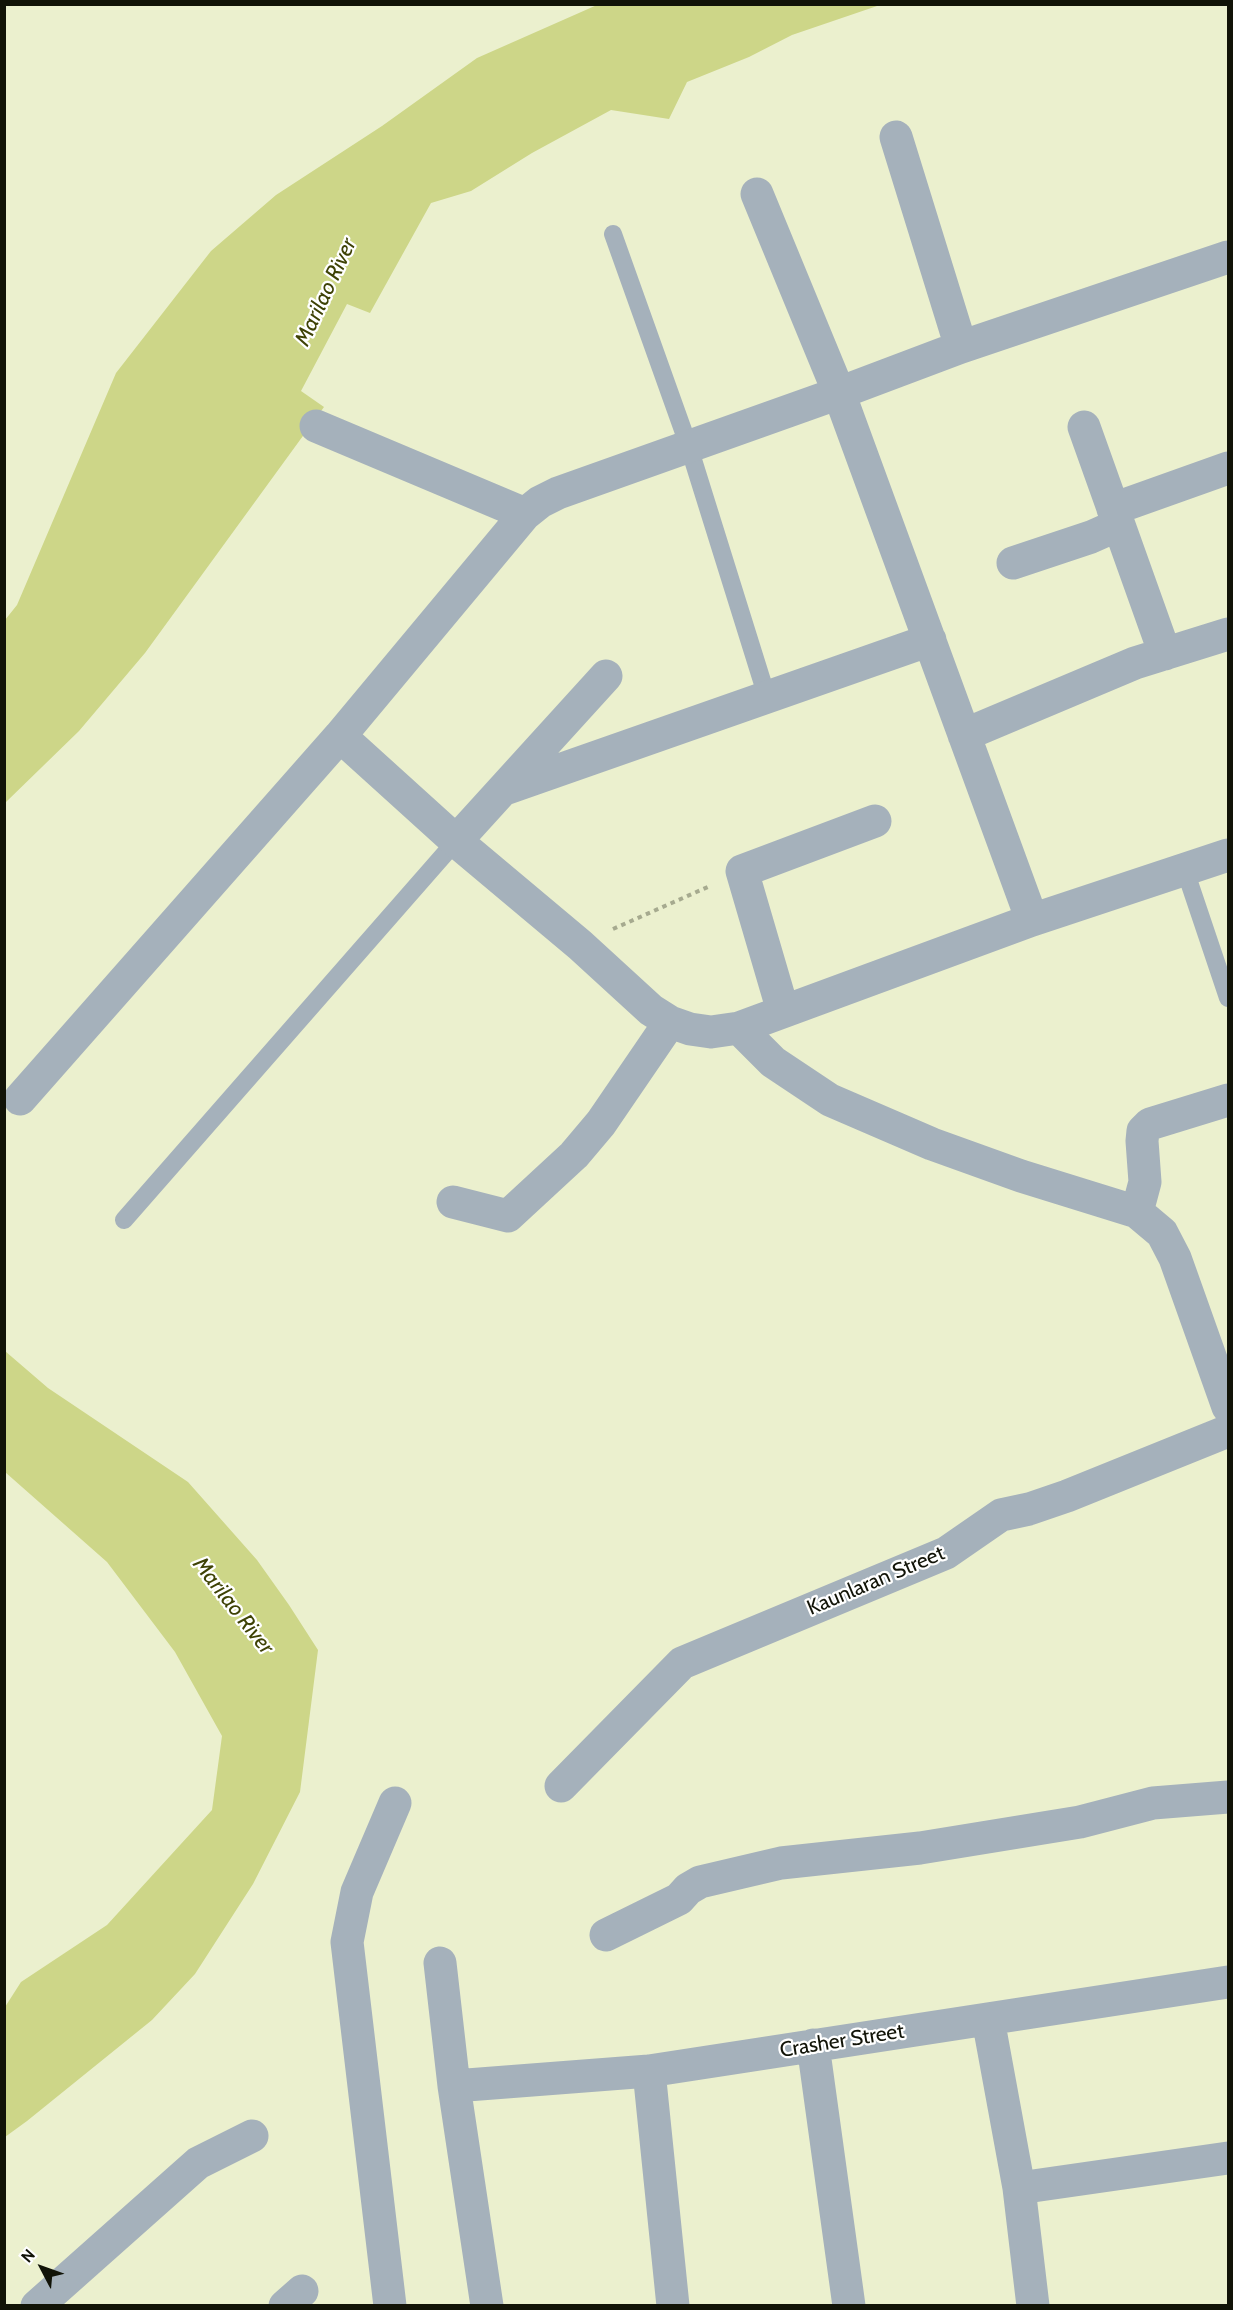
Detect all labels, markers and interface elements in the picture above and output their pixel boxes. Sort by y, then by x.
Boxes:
water label: Marilao River [290,234,362,350]
street label: Kaunlaran Street [804,1541,948,1621]
water label: Marilao River [187,1552,279,1660]
street label: Crasher Street [778,2019,906,2063]
north arrow [12,2238,72,2298]
text: N [17,2245,39,2266]

